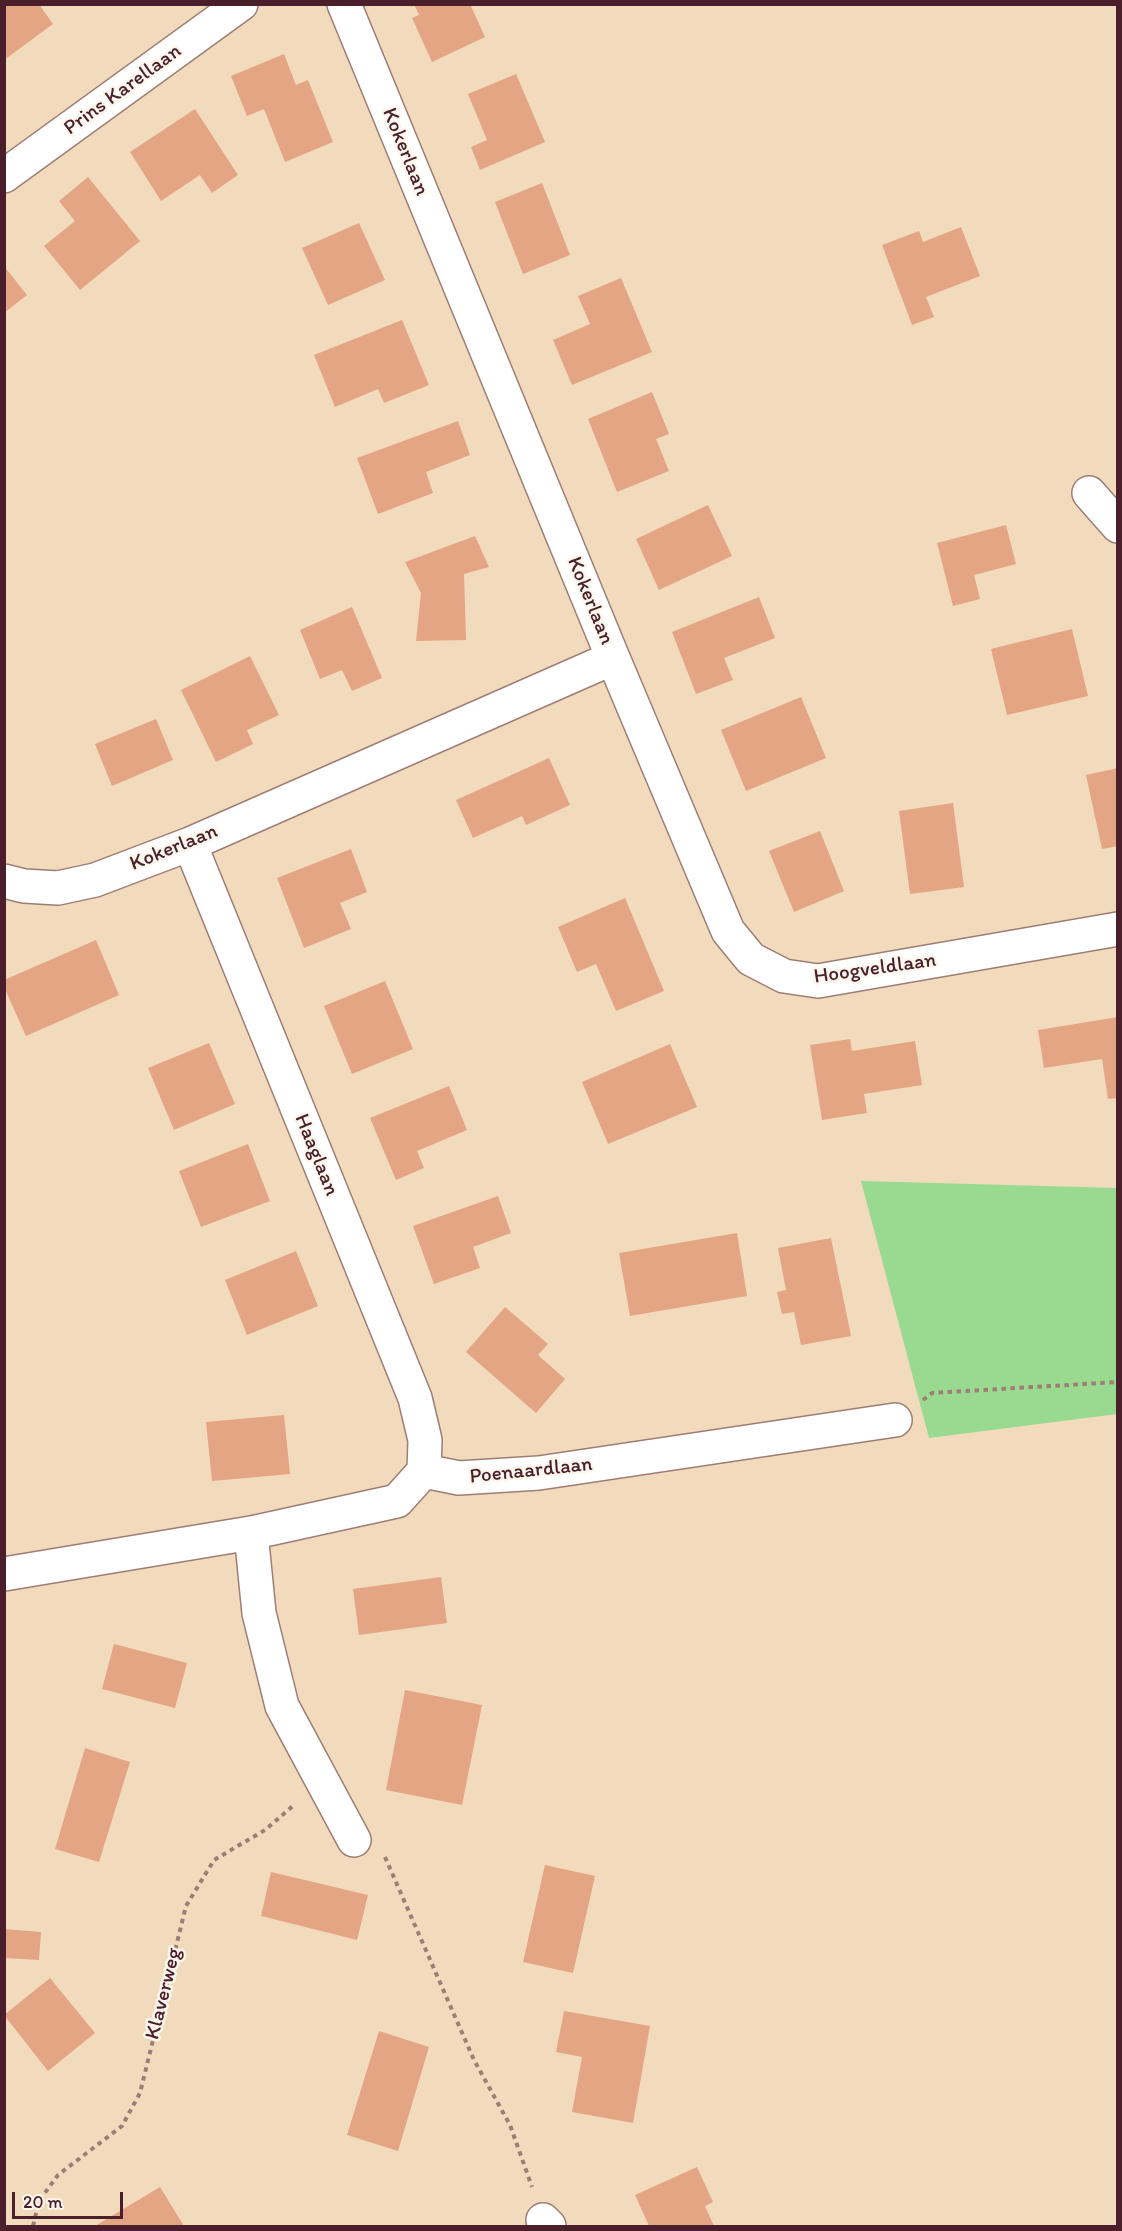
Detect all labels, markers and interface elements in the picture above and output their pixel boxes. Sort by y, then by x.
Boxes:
street label: Prins Karellaan [59,39,187,141]
street label: Kokerlaan [376,104,434,200]
street label: Kokerlaan [561,553,619,649]
street label: Kokerlaan [126,819,222,877]
street label: Hoogveldlaan [812,948,938,990]
street label: Haaglaan [288,1110,344,1200]
street label: Poenaardlaan [468,1452,594,1490]
street label: Klaverweg [140,1946,188,2042]
scale bar [15,2180,126,2218]
text: 20 m [23,2191,63,2213]

